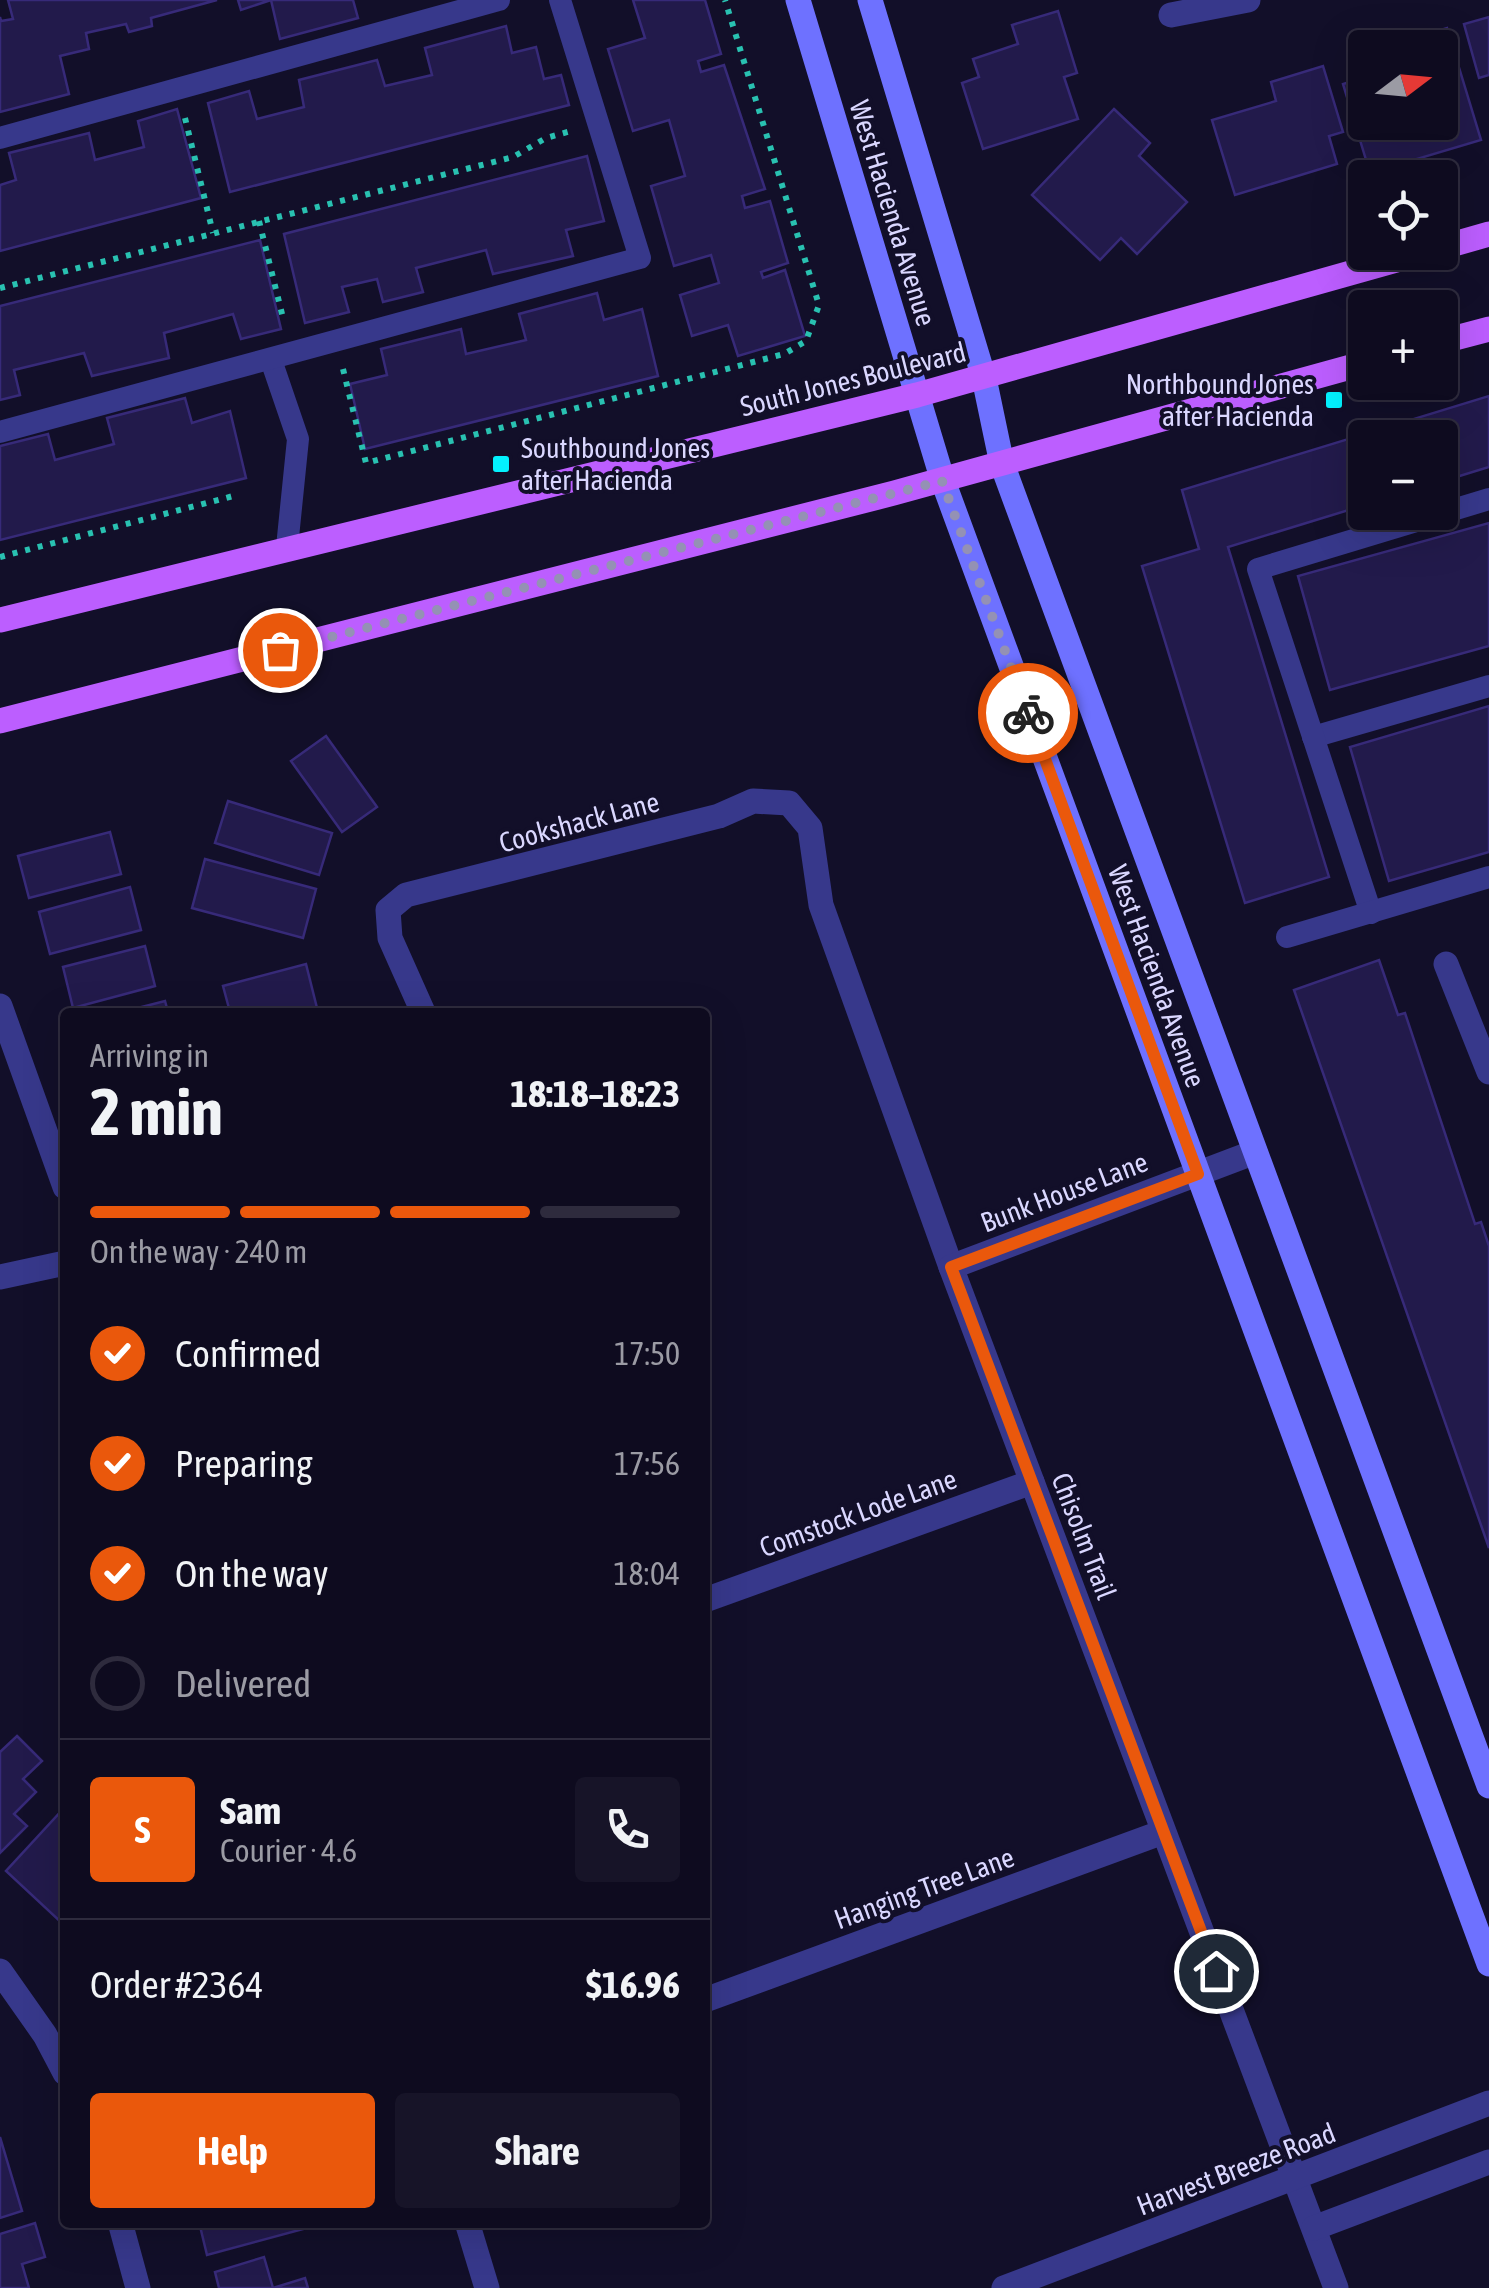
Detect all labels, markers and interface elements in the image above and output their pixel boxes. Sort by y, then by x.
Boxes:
north arrow [1348,30,1458,140]
map controls [1348,30,1458,530]
street label: West Hacienda Avenue [843,96,943,330]
button: locate [1348,160,1458,270]
button: + [1348,290,1458,400]
street label: South Jones Boulevard [737,335,969,423]
place label: Northbound Jones after Hacienda [1126,368,1314,432]
marker: Northbound Jones after Hacienda [1323,389,1345,411]
button: − [1348,420,1458,530]
place label: Southbound Jones after Hacienda [521,432,710,496]
marker: Southbound Jones after Hacienda [490,453,512,475]
pin [238,608,323,693]
icon: bag [253,623,308,678]
courier [978,663,1078,763]
icon: bike [1001,686,1056,741]
street label: Cookshack Lane [495,785,663,859]
street label: West Hacienda Avenue [1102,861,1212,1091]
text: Arriving in [90,1037,209,1074]
text: 18:18–18:23 [510,1072,680,1115]
text: 2 min [90,1074,223,1149]
street label: Bunk House Lane [976,1146,1152,1238]
text: On the way · 240 m [90,1233,307,1270]
icon: check [90,1326,145,1381]
text: Confirmed [175,1332,321,1375]
text: 17:50 [614,1335,680,1372]
icon: check [90,1436,145,1491]
text: Preparing [175,1442,313,1485]
text: 17:56 [614,1445,680,1482]
street label: Comstock Lode Lane [755,1463,961,1563]
street label: Chisolm Trail [1045,1469,1123,1604]
icon: check [90,1546,145,1601]
text: On the way [175,1552,328,1595]
text: 18:04 [614,1555,680,1592]
text: Delivered [175,1662,311,1705]
button: phone [575,1777,680,1882]
text: Sam [220,1789,281,1832]
text: S [135,1808,150,1851]
text: Courier · 4.6 [220,1832,357,1869]
street label: Hanging Tree Lane [830,1841,1018,1935]
pin [1174,1929,1259,2014]
icon: home [1189,1944,1244,1999]
text: Order #2364 [90,1963,263,2006]
text: $16.96 [586,1963,680,2006]
button: Help [90,2093,375,2208]
button: Share [395,2093,680,2208]
street label: Harvest Breeze Road [1132,2116,1340,2222]

